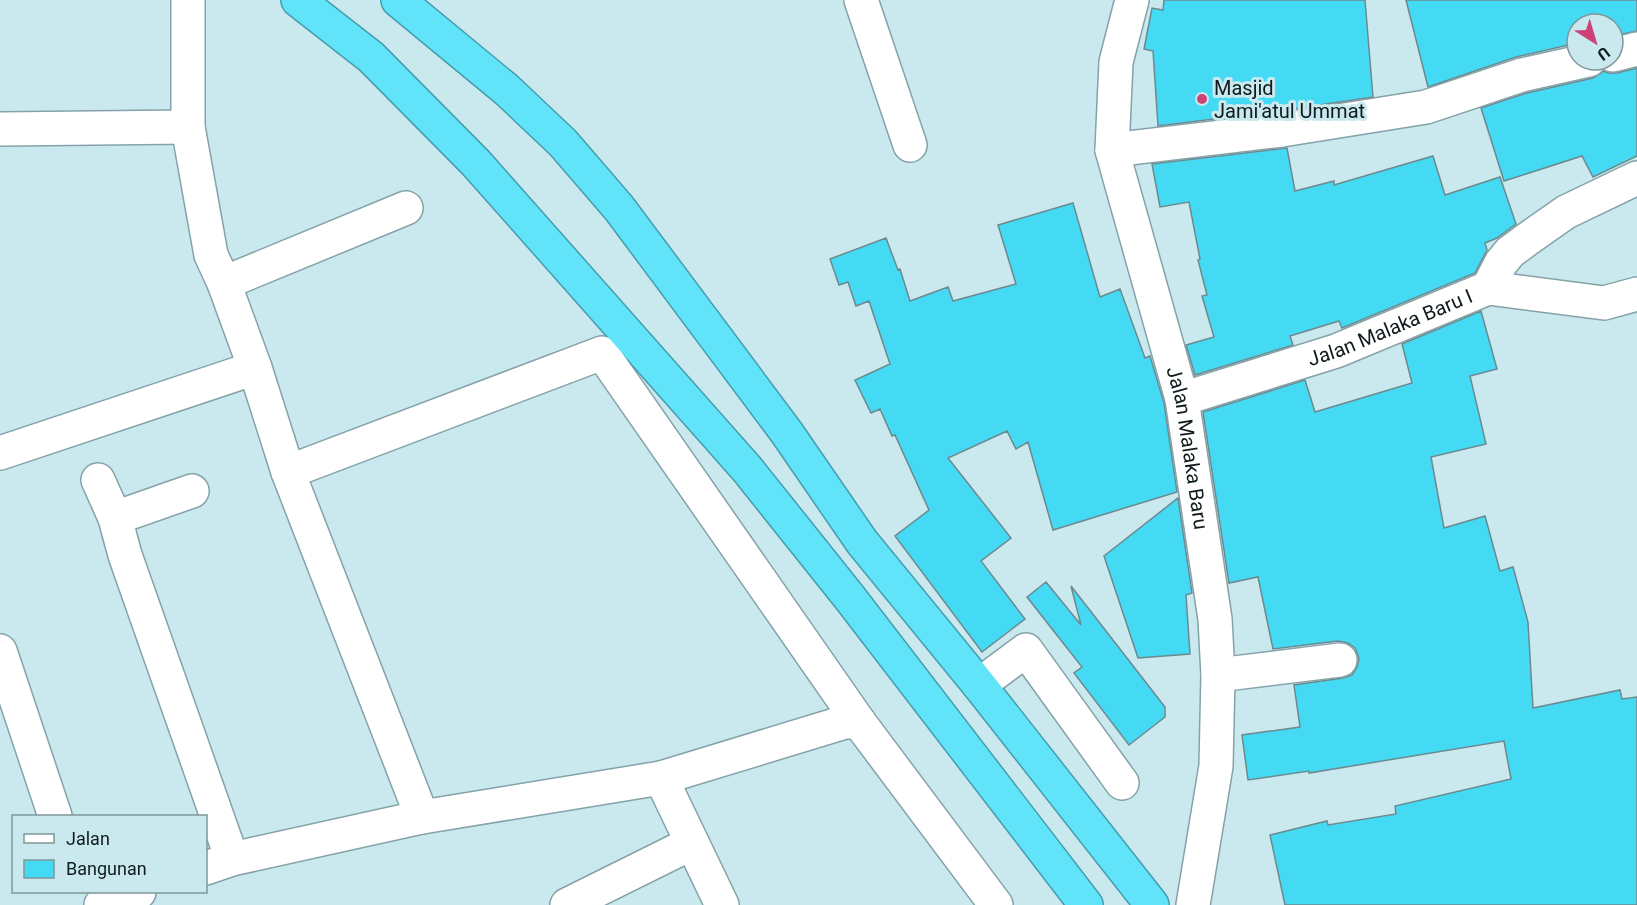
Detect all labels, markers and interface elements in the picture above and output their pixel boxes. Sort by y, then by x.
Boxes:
north arrow [1565,12,1625,72]
text: U [1594,43,1614,64]
place label: Masjid Jami'atul Ummat [1214,76,1365,123]
marker: Masjid Jami'atul Ummat [1195,92,1209,106]
street label: Jalan Malaka Baru I [1305,284,1476,371]
street label: Jalan Malaka Baru [1161,364,1213,531]
legend [12,815,207,893]
text: Jalan [66,828,110,849]
text: Bangunan [66,858,147,879]

